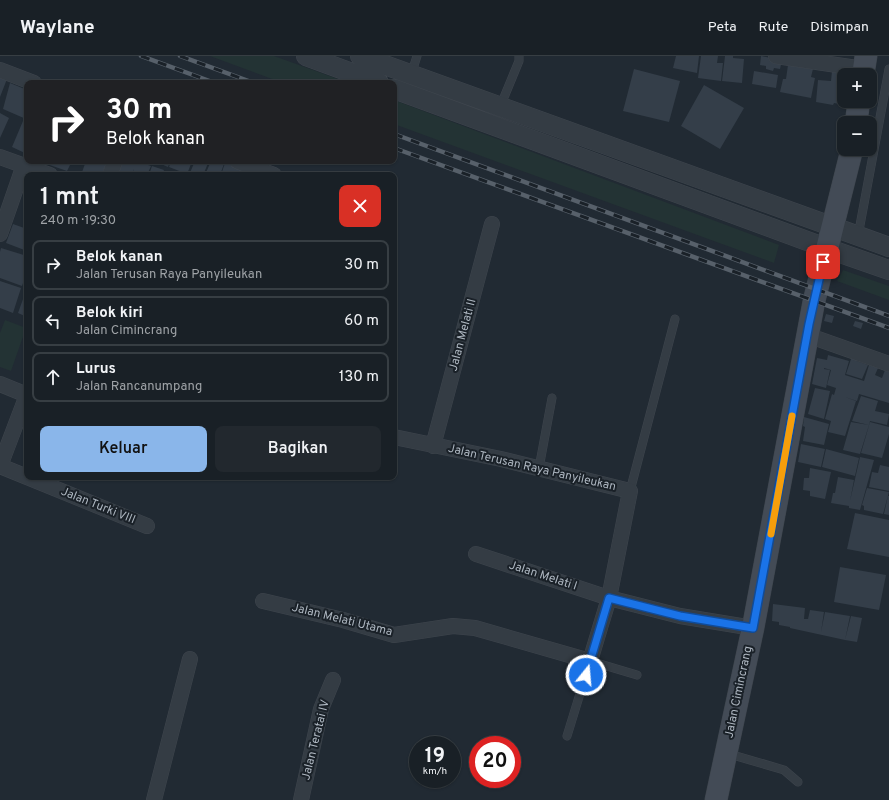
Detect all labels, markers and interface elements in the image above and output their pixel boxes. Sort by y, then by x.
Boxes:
text: Waylane [20,16,95,40]
text: Peta [708,19,737,36]
text: Rute [759,19,788,36]
text: Disimpan [810,19,869,36]
map controls [837,68,877,156]
button: + [837,68,877,108]
text: 30 m [106,93,172,129]
icon: right [40,96,92,148]
button: − [837,116,877,156]
text: Belok kanan [106,128,205,151]
text: 1 mnt [40,183,99,213]
button: close [339,185,381,227]
text: 240 m · 19:30 [40,213,116,229]
pin [806,245,840,279]
text: Belok kanan [76,248,163,267]
icon: arrive [812,251,834,273]
icon: right [42,254,64,276]
text: 30 m [344,256,379,275]
text: Jalan Terusan Raya Panyileukan [76,267,262,283]
street label: Jalan Melati II [446,297,480,373]
text: Belok kiri [76,304,143,323]
icon: left [42,310,64,332]
text: 60 m [344,312,379,331]
text: Jalan Cimincrang [76,323,177,339]
text: Lurus [76,360,116,379]
icon: ahead [42,366,64,388]
text: 130 m [339,368,379,387]
text: Jalan Rancanumpang [76,379,202,395]
button: Keluar [40,426,207,472]
button: Bagikan [215,426,381,472]
street label: Jalan Terusan Raya Panyileukan [446,441,618,495]
street label: Jalan Turki VIII [58,484,138,528]
street label: Jalan Melati I [507,557,579,595]
street label: Jalan Melati Utama [290,600,394,640]
street label: Jalan Cimincrang [721,645,757,739]
position arrow [565,654,607,696]
street label: Jalan Teratai IV [298,698,334,782]
speed limit sign: 20 [469,736,521,788]
text: 19 [425,744,445,770]
text: km/h [423,765,447,778]

